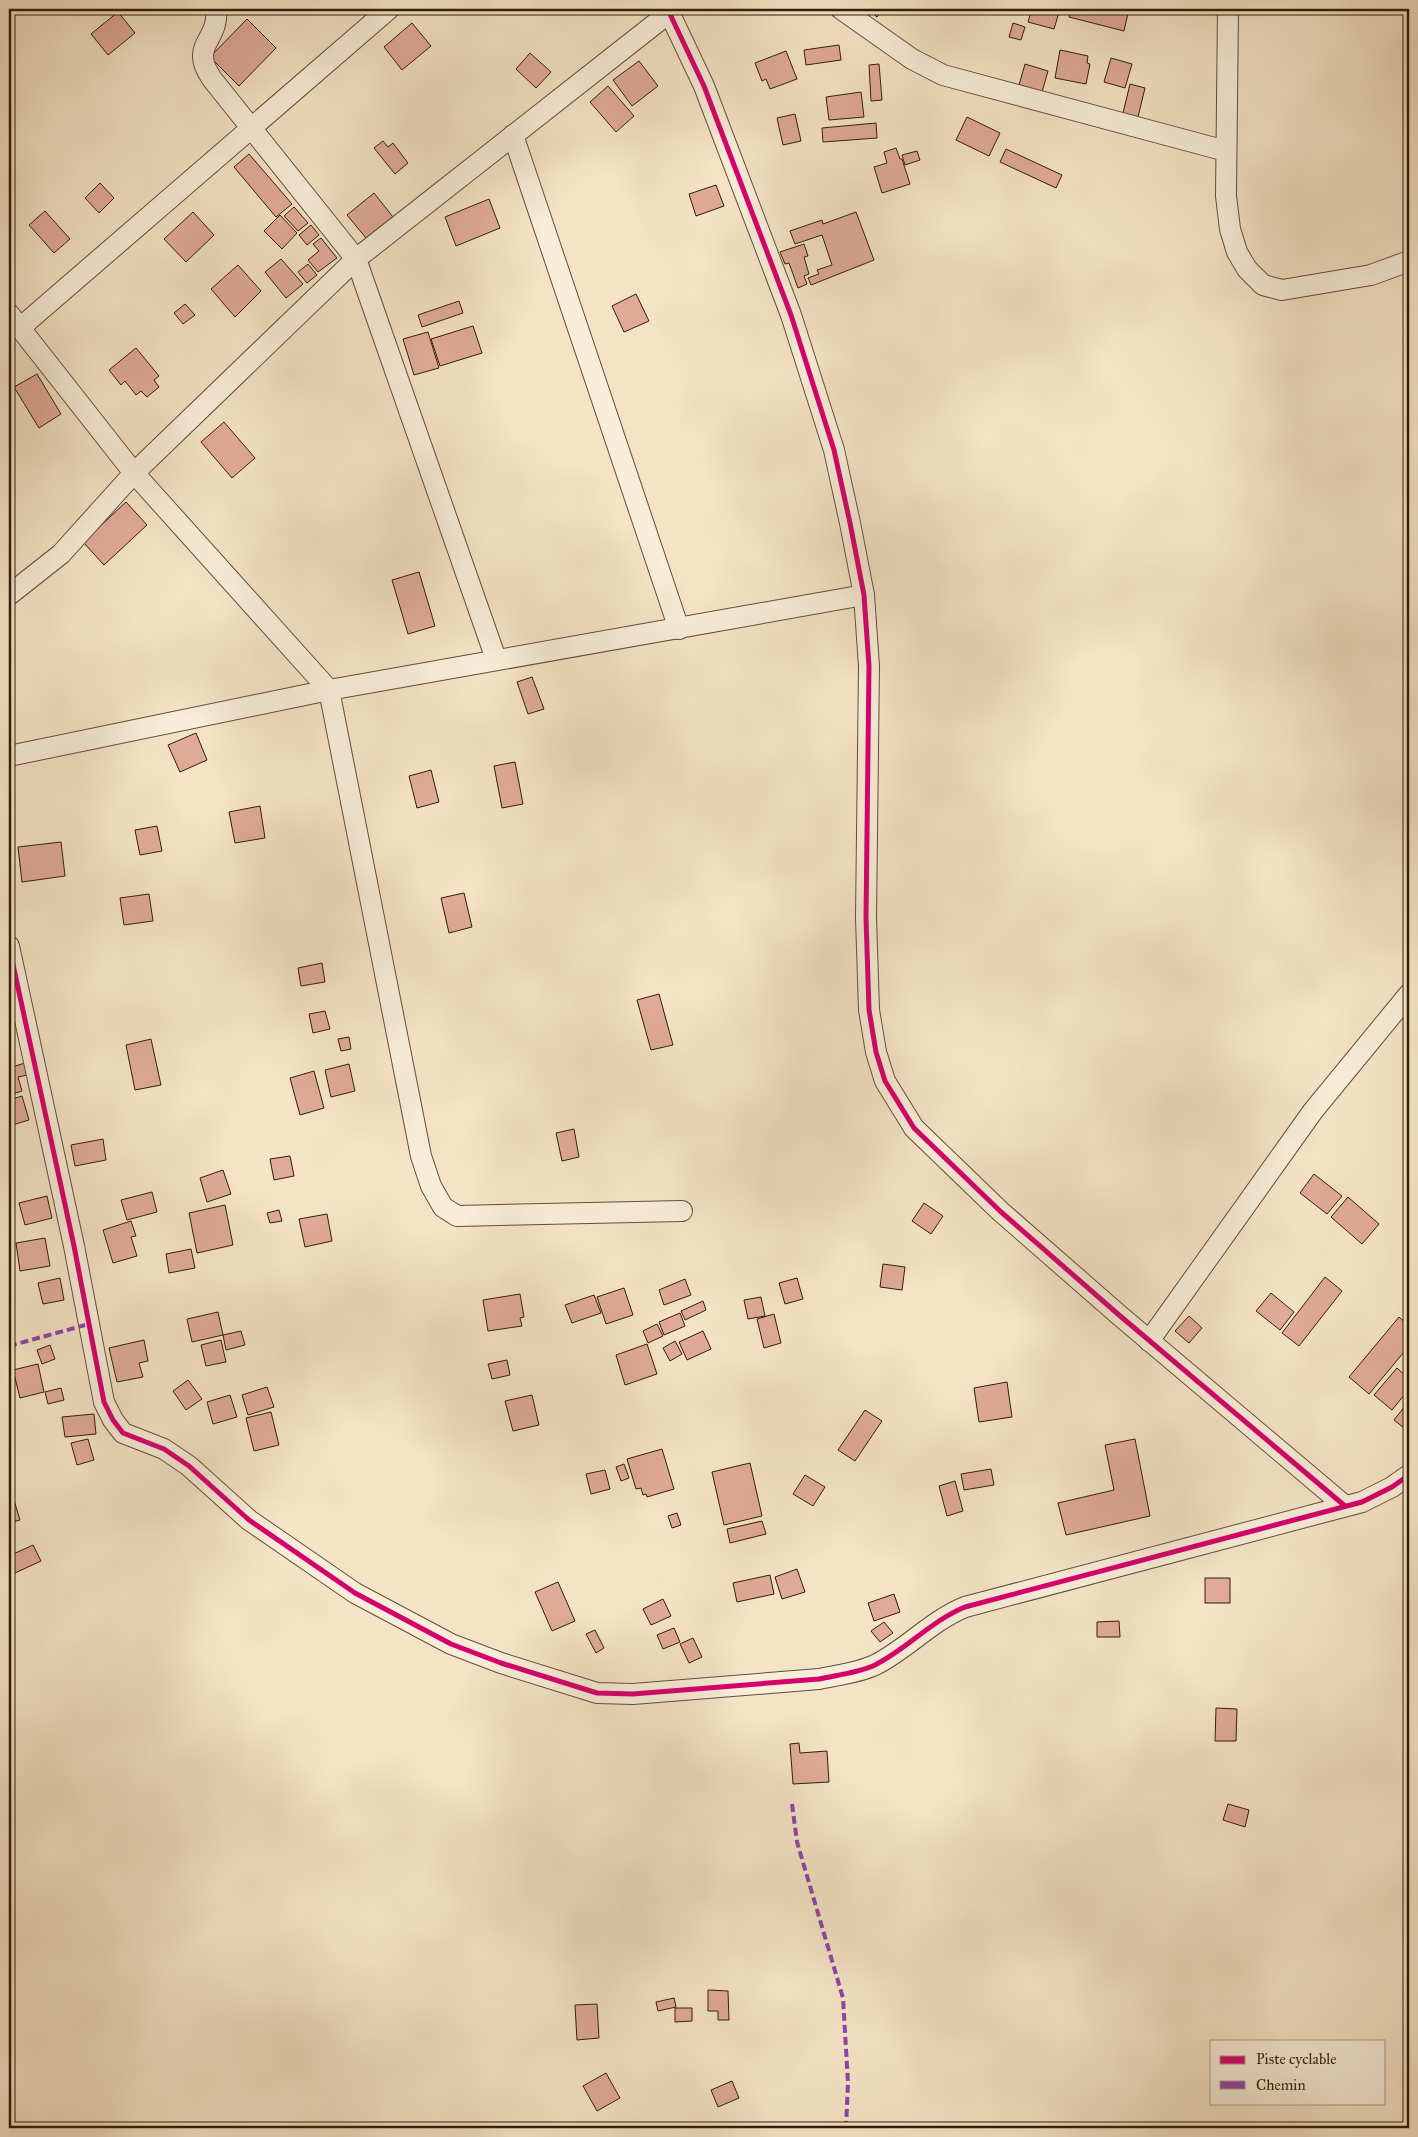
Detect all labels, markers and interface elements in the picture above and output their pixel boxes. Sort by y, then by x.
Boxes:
legend [1210,2040,1386,2104]
text: Piste cyclable [1256,2050,1336,2068]
text: Chemin [1256,2076,1306,2094]

